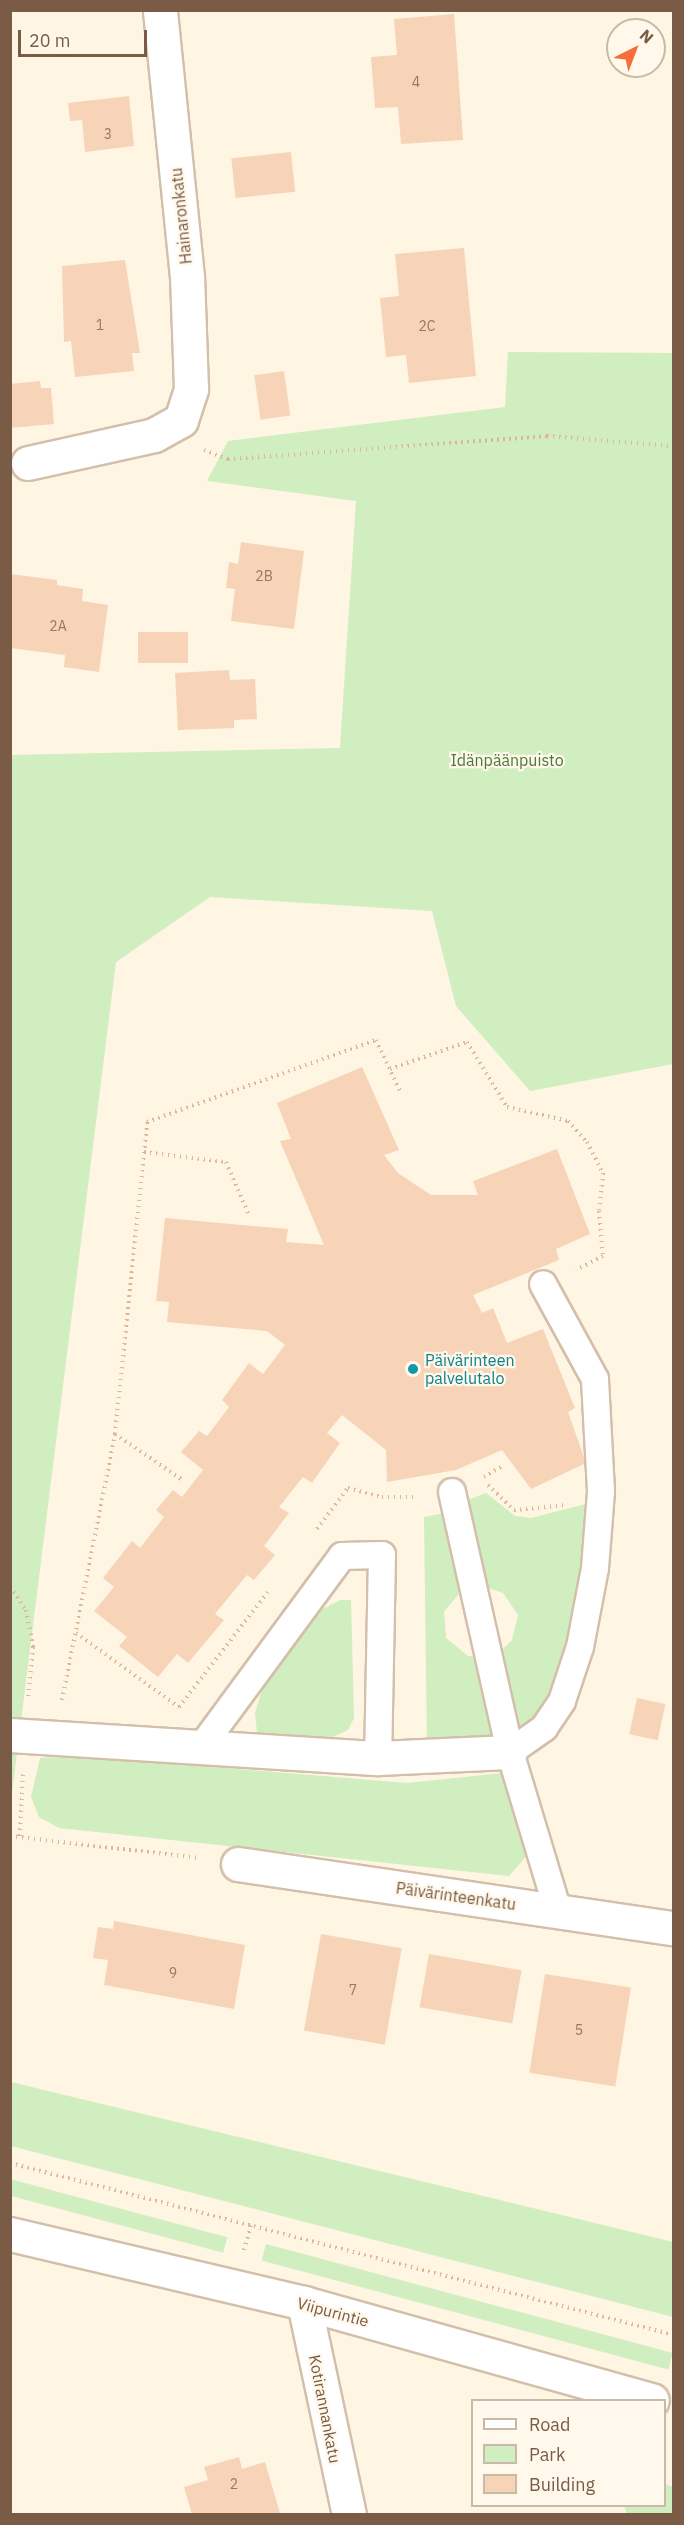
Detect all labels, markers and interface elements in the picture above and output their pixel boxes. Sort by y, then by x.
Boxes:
scale bar [21,18,150,56]
north arrow [606,18,666,78]
text: N [636,25,658,47]
text: 20 m [29,29,71,52]
house number: 4 [412,74,420,90]
house number: 3 [104,126,112,142]
street label: Hainaronkatu [166,167,196,265]
house number: 1 [96,317,104,333]
house number: 2C [418,318,436,334]
house number: 2B [255,568,273,584]
house number: 2A [49,618,67,634]
park label: Idänpäänpuisto [450,750,564,770]
place label: Päivärinteen palvelutalo [425,1350,515,1388]
marker: Päivärinteen palvelutalo [406,1362,420,1376]
street label: Päivärinteenkatu [395,1878,517,1914]
house number: 9 [169,1965,177,1981]
house number: 7 [349,1982,357,1998]
house number: 5 [575,2022,583,2038]
street label: Viipurintie [295,2293,371,2331]
street label: Kotirannankatu [305,2353,345,2465]
legend [471,2399,666,2507]
text: Road [529,2413,570,2436]
text: Park [529,2443,565,2466]
text: Building [529,2473,595,2496]
house number: 2 [230,2476,238,2492]

